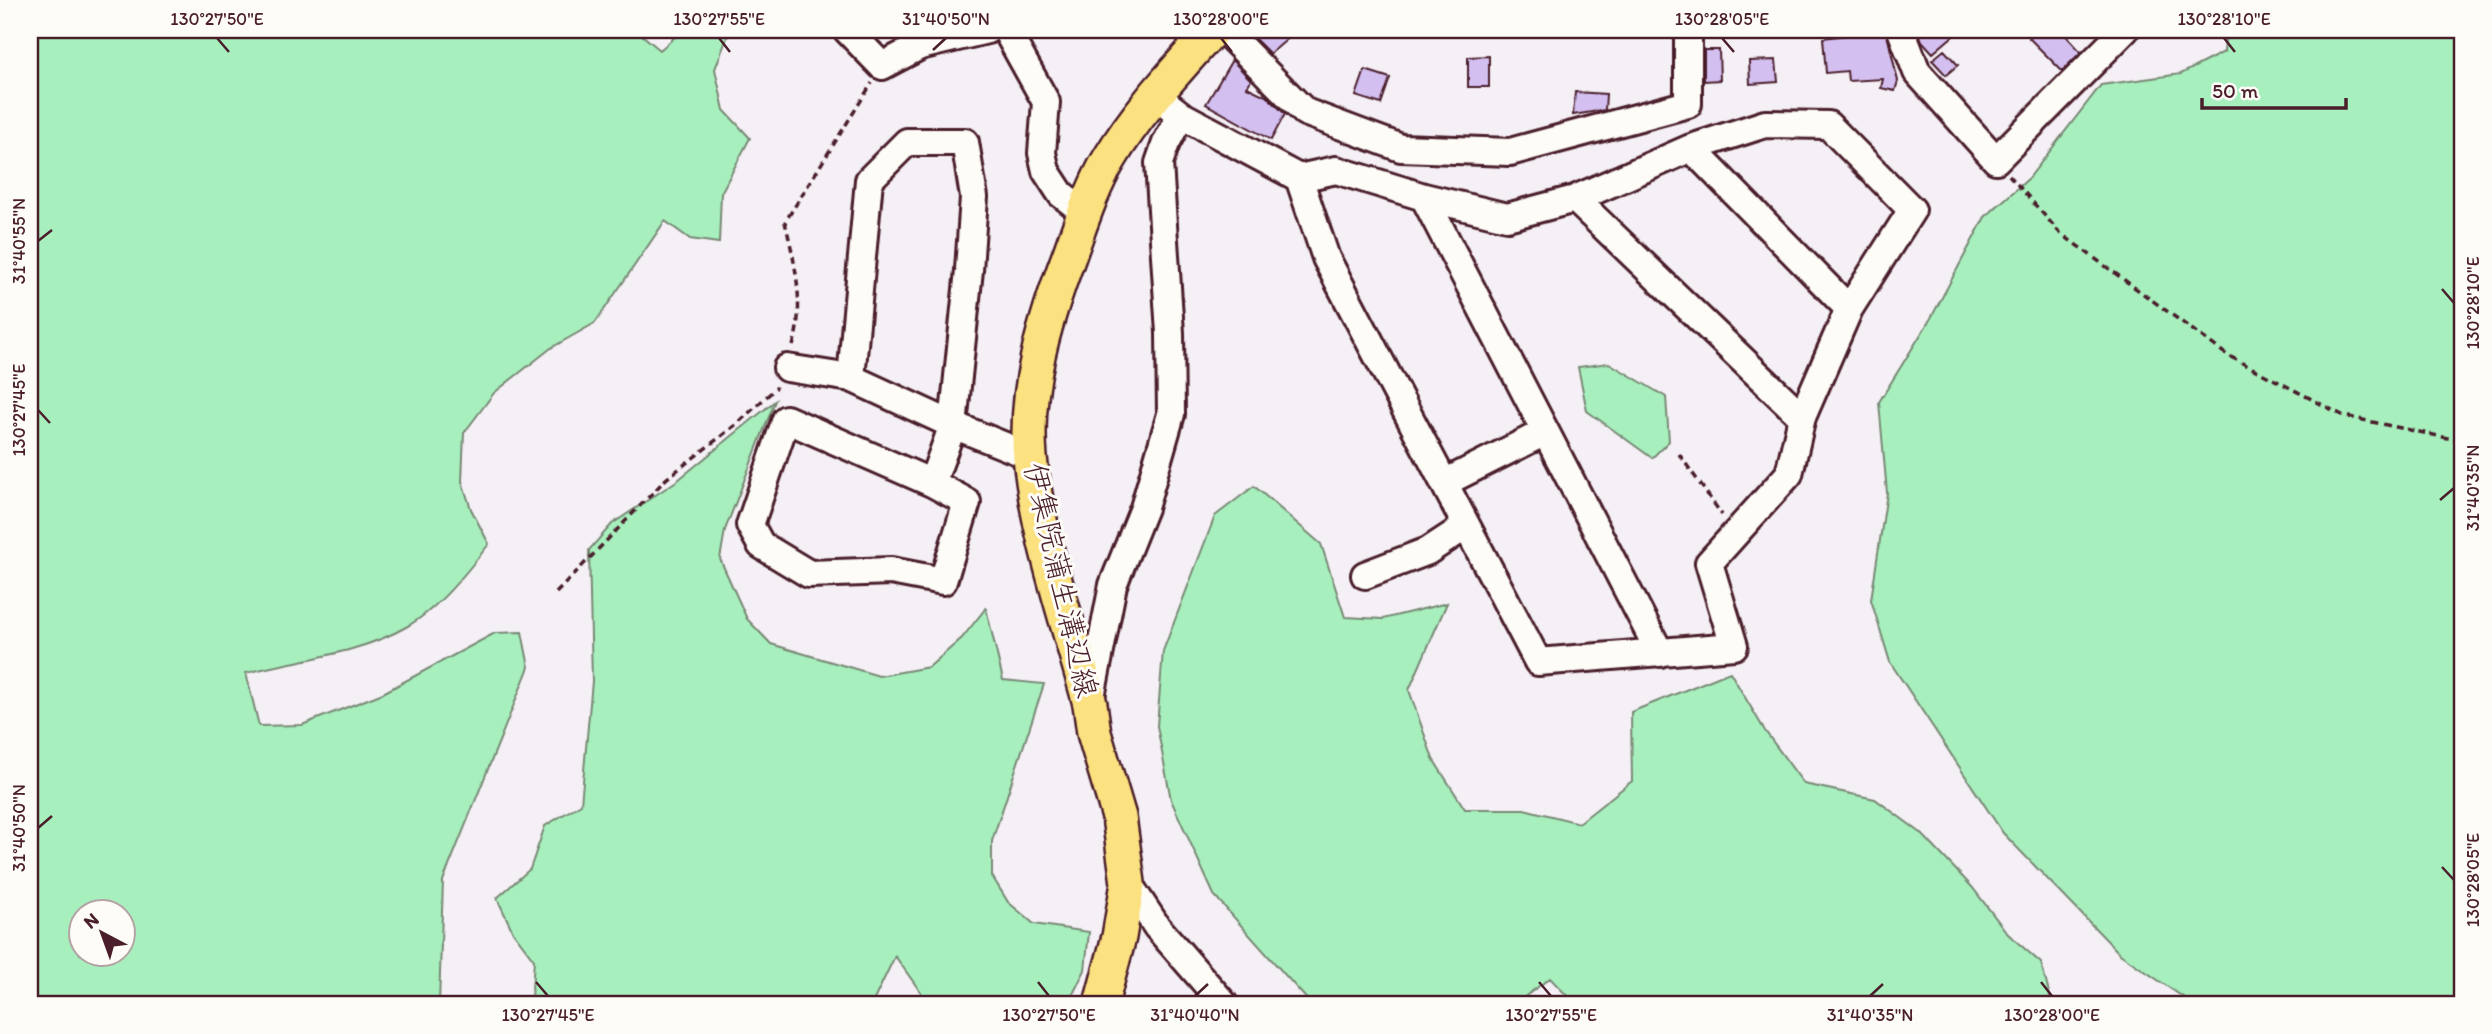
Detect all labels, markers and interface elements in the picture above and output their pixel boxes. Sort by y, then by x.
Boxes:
text: 130°27'50"E [170,8,264,30]
text: 130°27'55"E [673,8,765,30]
text: 31°40'50"N [902,8,990,30]
text: 130°28'00"E [1173,8,1269,30]
text: 130°28'05"E [1675,8,1769,30]
text: 130°28'10"E [2177,8,2271,30]
scale bar [2202,66,2345,110]
text: 50 m [2212,78,2259,103]
text: 31°40'55"N [8,198,30,284]
text: 130°28'10"E [2462,256,2484,350]
text: 130°27'45"E [8,363,30,457]
text: 31°40'35"N [2462,445,2484,531]
street label: 伊集院蒲生溝辺線 [1016,459,1107,701]
text: 31°40'50"N [8,784,30,872]
text: 130°28'05"E [2462,833,2484,927]
north arrow [66,898,136,968]
text: N [79,908,104,933]
text: 130°27'45"E [501,1004,595,1026]
text: 130°27'50"E [1002,1004,1096,1026]
text: 31°40'40"N [1150,1004,1240,1026]
text: 130°27'55"E [1505,1004,1597,1026]
text: 31°40'35"N [1827,1004,1913,1026]
text: 130°28'00"E [2004,1004,2100,1026]

